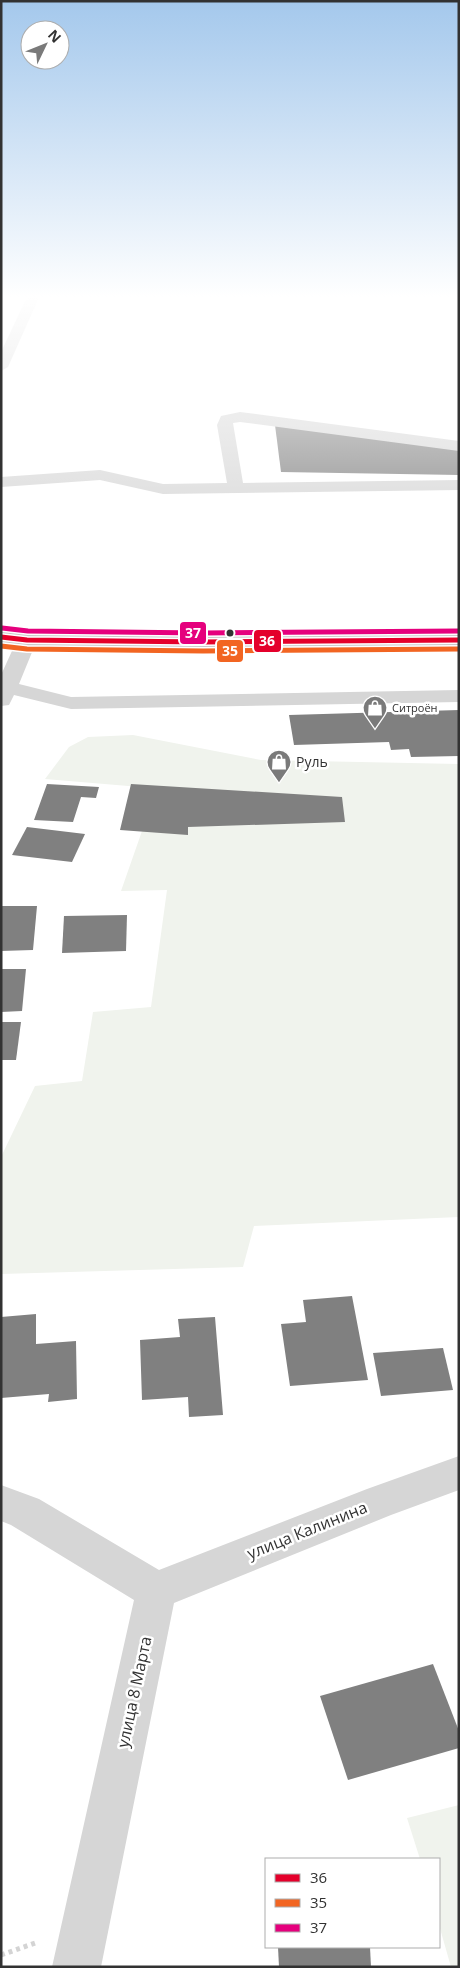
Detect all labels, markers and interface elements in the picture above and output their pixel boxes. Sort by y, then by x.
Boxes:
north arrow [20,20,70,70]
text: N [44,25,66,46]
line badge: 37 [179,621,207,645]
text: 37 [185,623,201,642]
unlabelled marker [225,628,235,638]
line badge: 36 [253,629,282,653]
text: 36 [259,631,275,650]
line badge: 35 [216,639,244,663]
text: 35 [222,641,238,660]
shop icon: Ситроён [362,695,388,729]
place label: Ситроён [392,700,438,715]
shop icon: Руль [266,749,292,783]
place label: Руль [296,752,328,771]
street label: улица Калинина [244,1496,370,1564]
street label: улица 8 Марта [111,1634,157,1750]
legend [265,1858,440,1948]
text: 36 [310,1867,327,1887]
text: 35 [310,1892,327,1912]
text: 37 [310,1917,327,1937]

